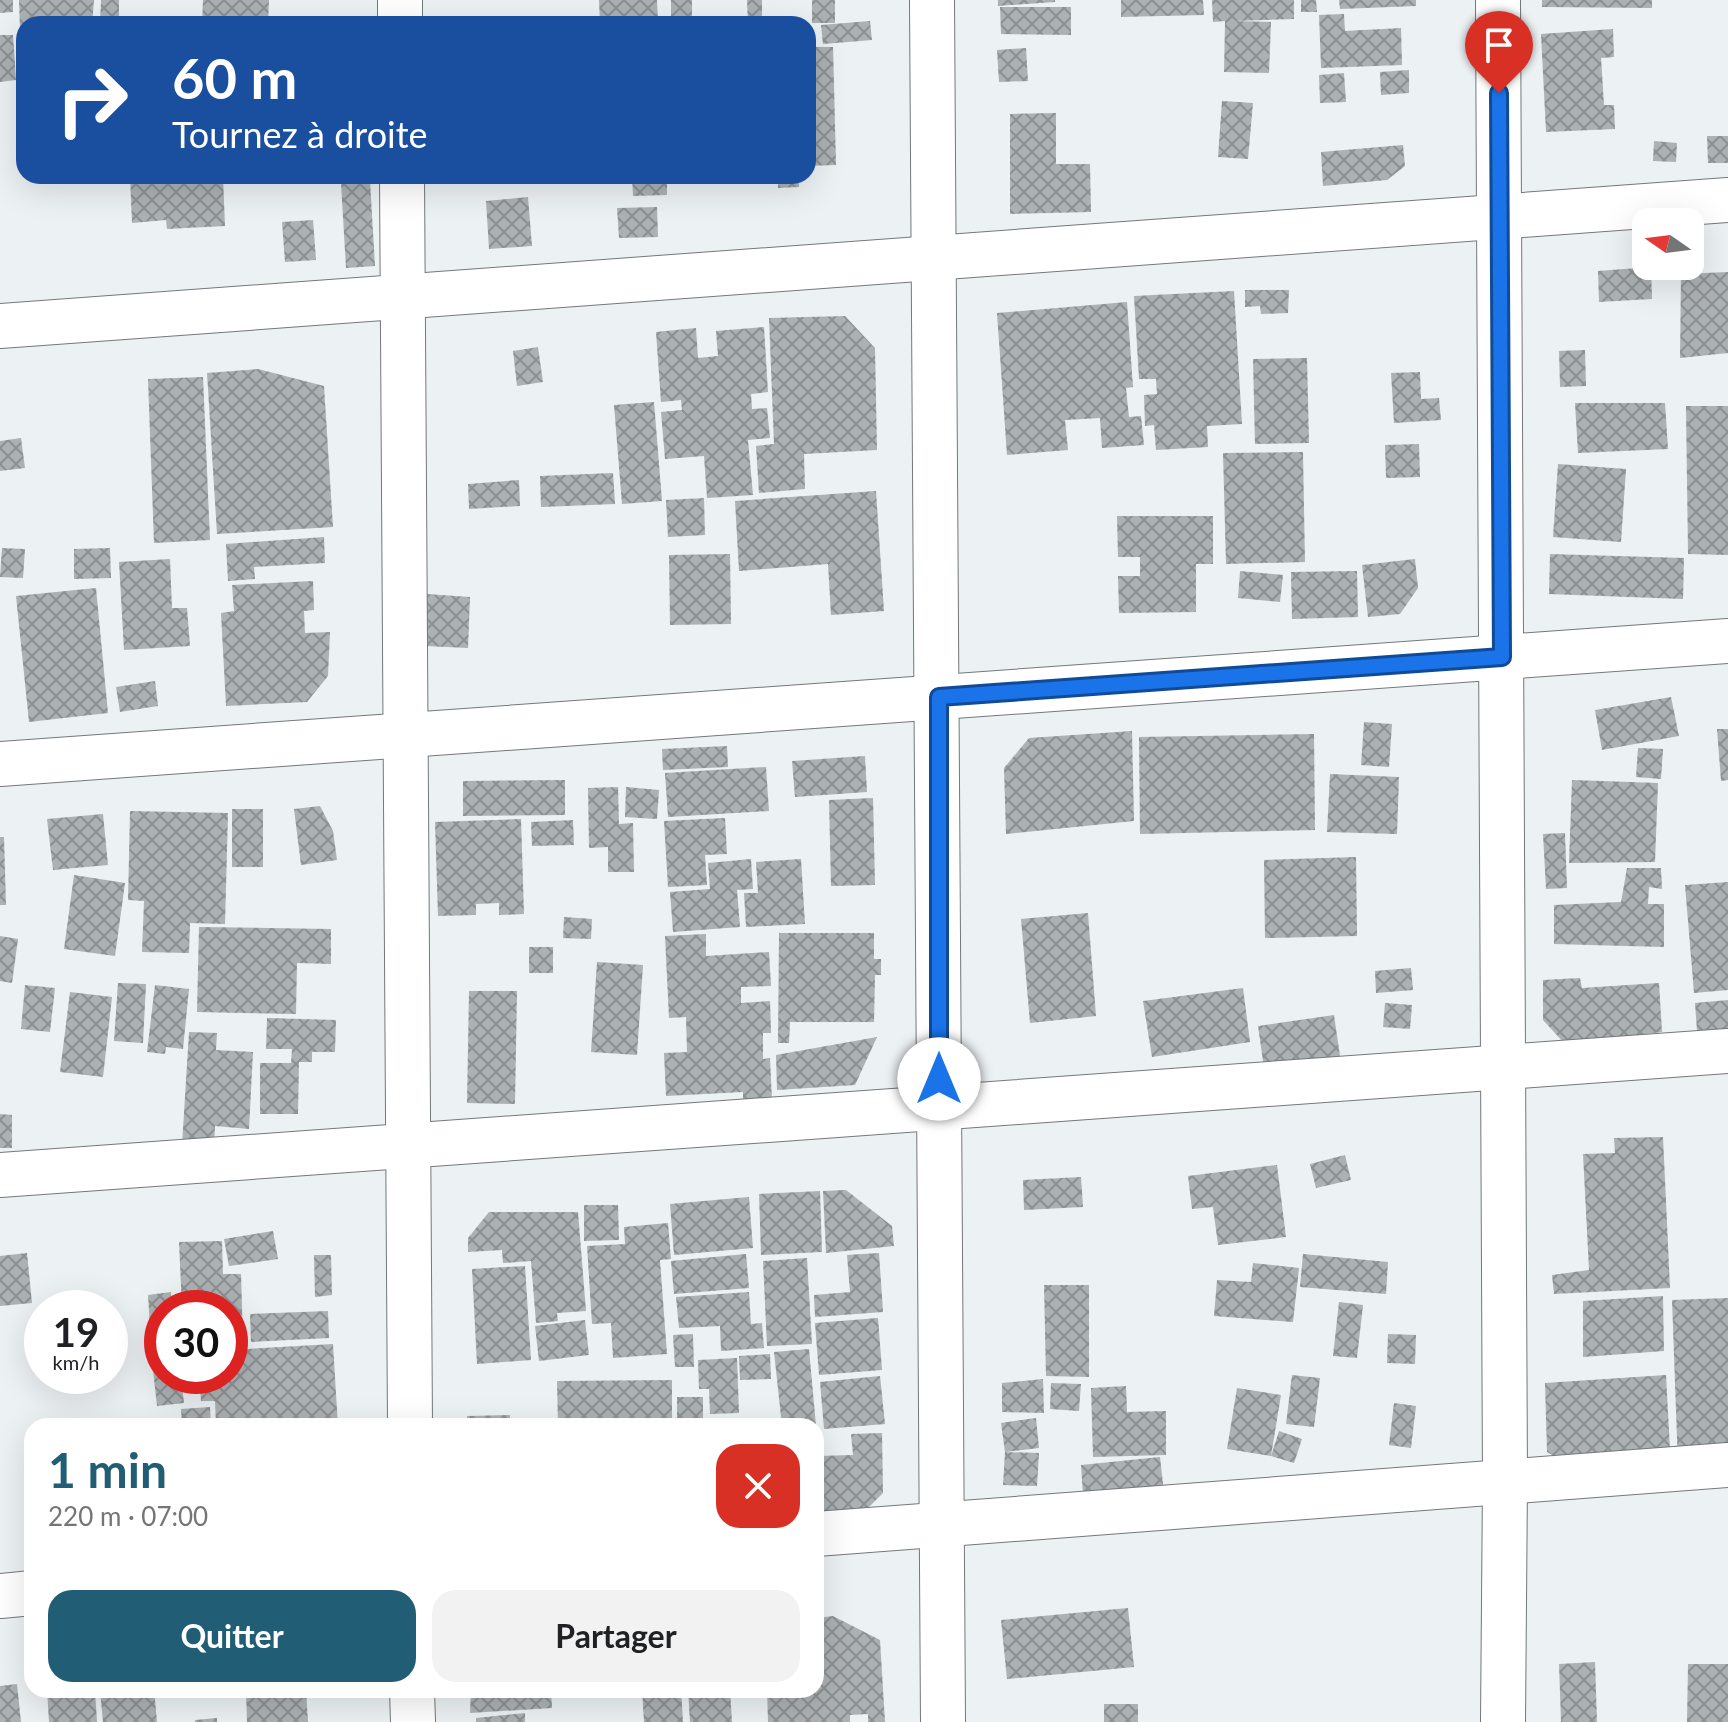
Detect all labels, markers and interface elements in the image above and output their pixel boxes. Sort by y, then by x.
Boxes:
pin [1465,11,1533,93]
icon: arrive [1477,23,1521,67]
text: 60 m [172,44,297,111]
icon: right [40,48,144,152]
text: Tournez à droite [172,112,428,156]
north arrow [1632,208,1704,280]
map controls [1632,208,1704,280]
position arrow [897,1037,981,1121]
speed limit sign: 30 [144,1290,248,1394]
text: 19 [53,1308,99,1356]
text: km/h [53,1350,99,1374]
text: 1 min [48,1441,167,1498]
button: close [716,1444,800,1528]
text: 220 m · 07:00 [48,1500,208,1532]
button: Quitter [48,1590,416,1682]
button: Partager [432,1590,800,1682]

